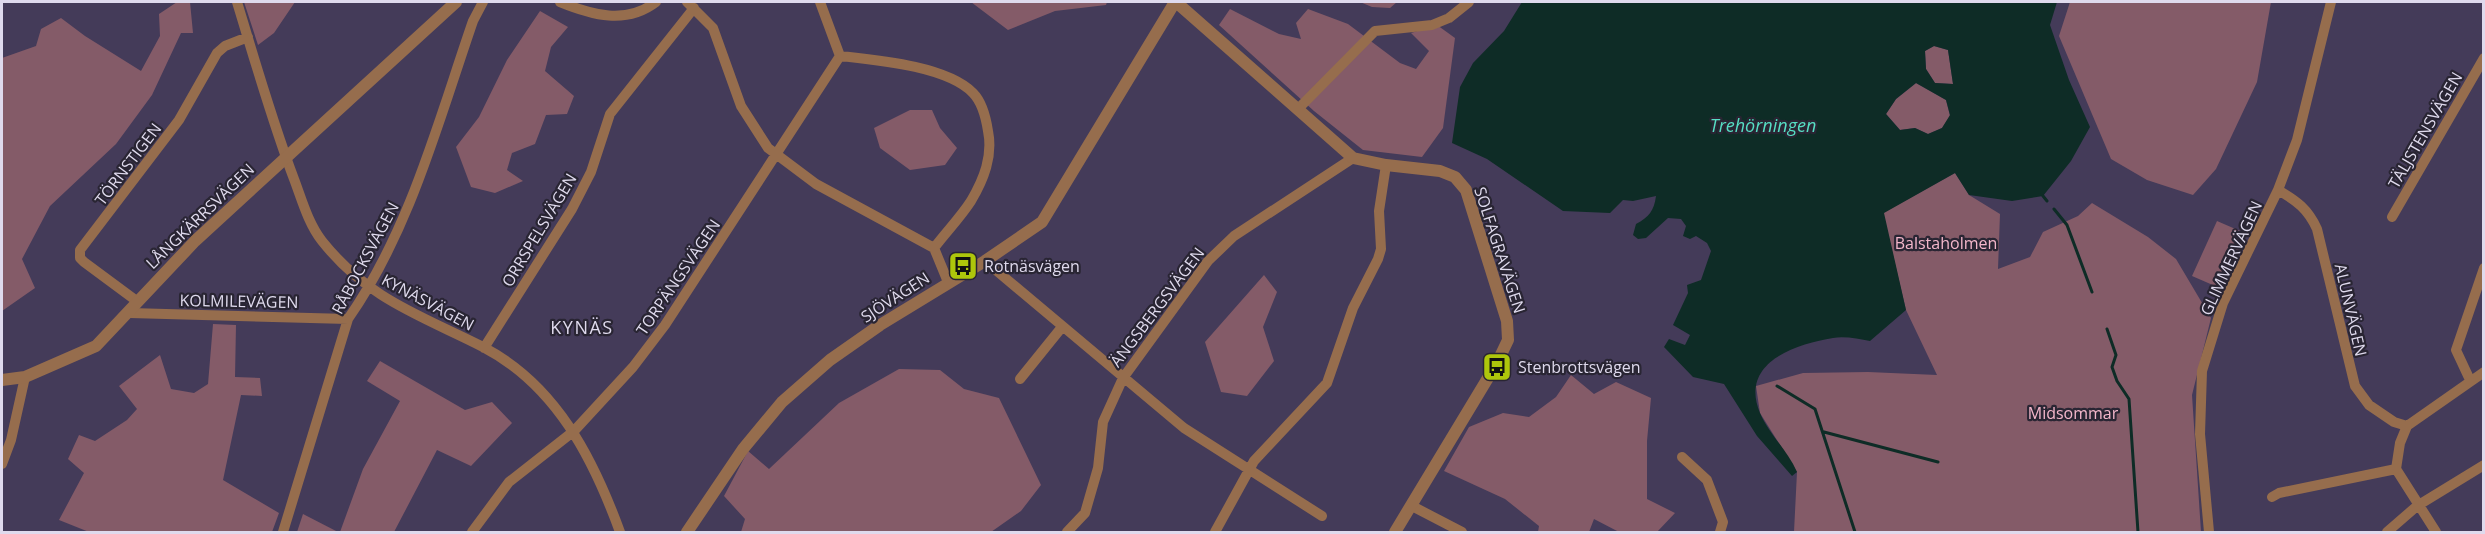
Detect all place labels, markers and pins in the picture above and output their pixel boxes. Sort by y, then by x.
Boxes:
bus stop icon: Rotnäsvägen [947,250,979,282]
place label: Rotnäsvägen [984,255,1080,277]
bus stop icon: Stenbrottsvägen [1481,351,1513,383]
place label: Stenbrottsvägen [1518,356,1641,378]

